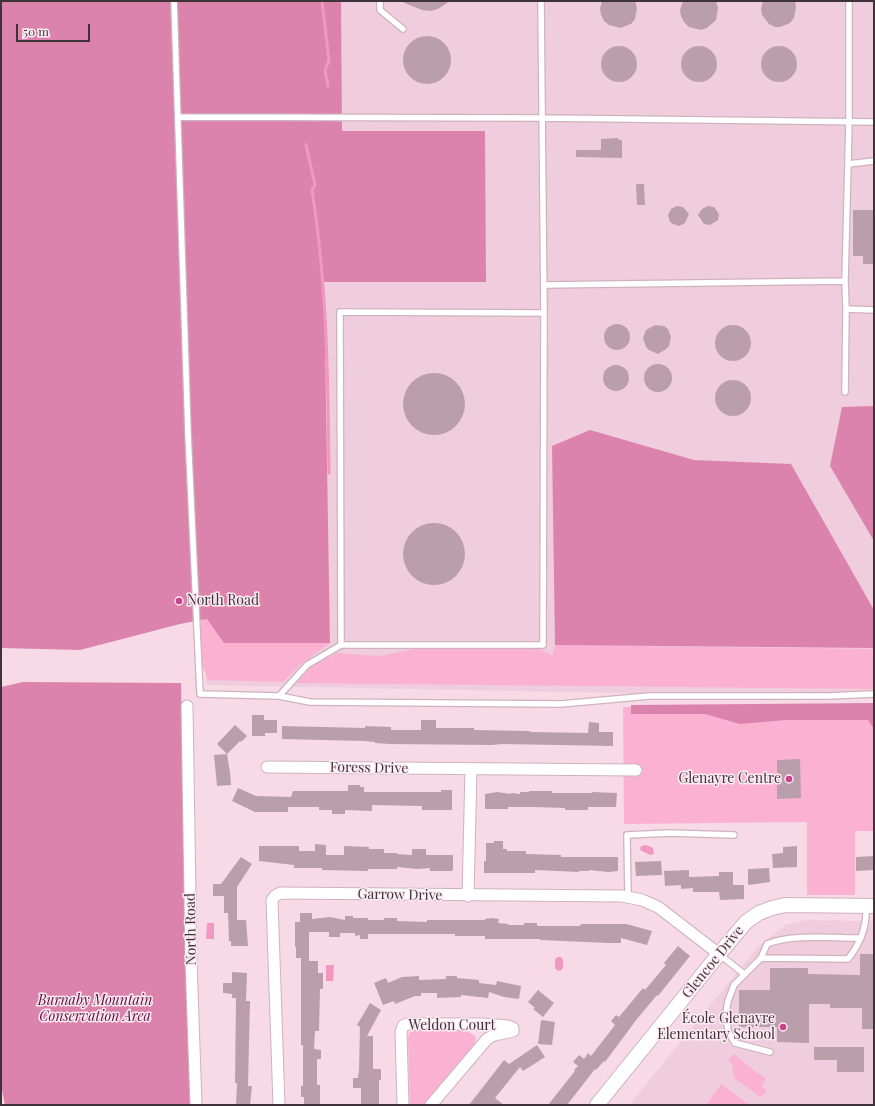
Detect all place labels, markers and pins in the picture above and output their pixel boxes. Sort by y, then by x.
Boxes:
place label: North Road [187,593,259,609]
marker: North Road [174,596,184,606]
place label: Glenayre Centre [678,771,781,787]
marker: Glenayre Centre [784,774,794,784]
place label: École Glenayre Elementary School [657,1011,775,1044]
marker: École Glenayre Elementary School [778,1022,788,1032]

